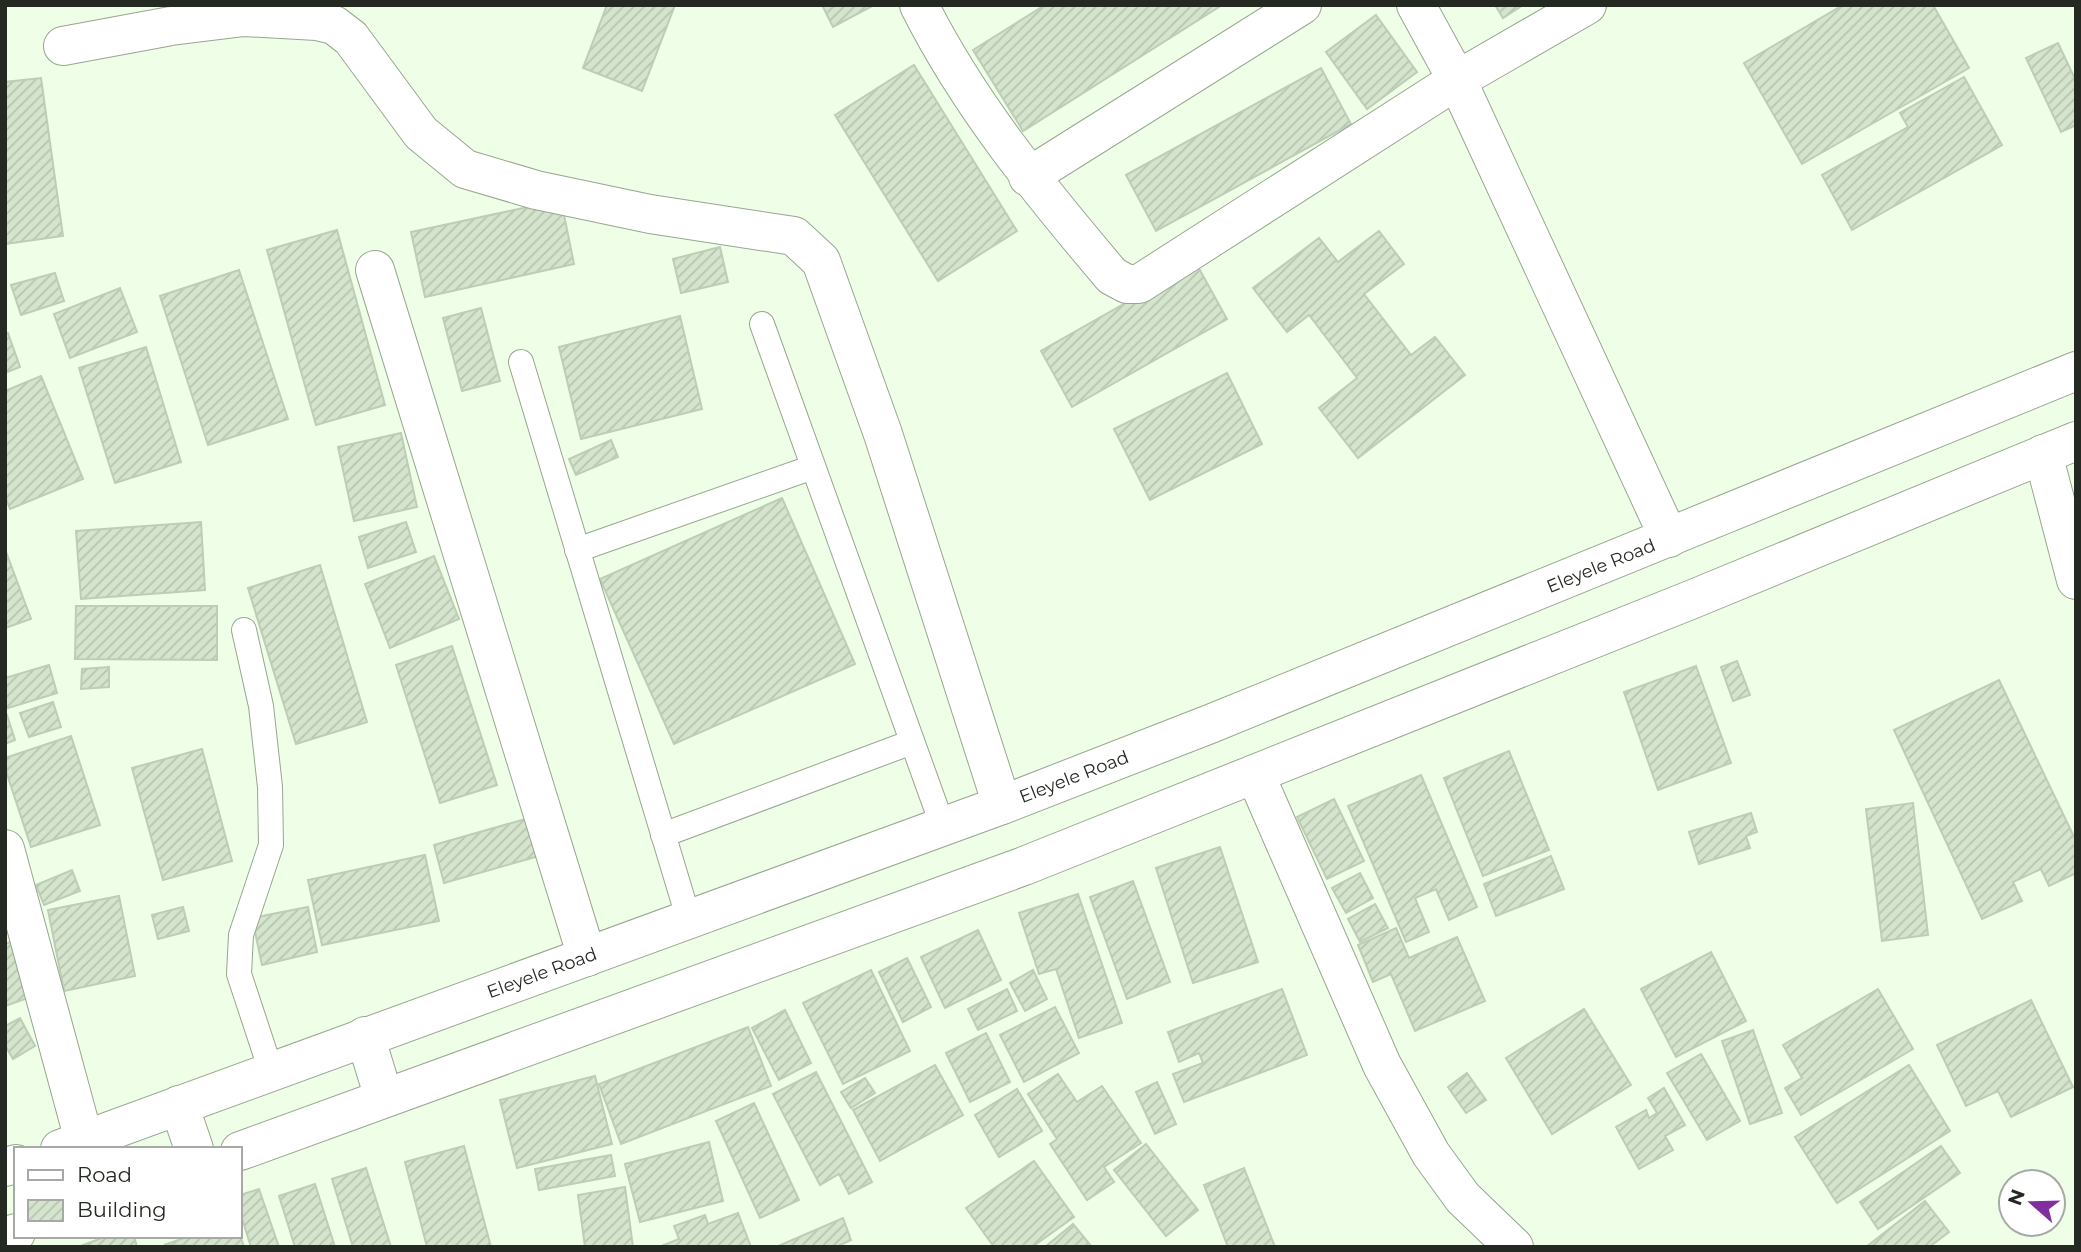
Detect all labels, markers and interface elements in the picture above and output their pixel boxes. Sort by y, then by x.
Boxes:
street label: Eleyele Road [1543,534,1659,598]
street label: Eleyele Road [1016,746,1132,808]
street label: Eleyele Road [484,943,600,1003]
legend [14,1147,242,1238]
text: Road [77,1162,132,1187]
north arrow [1997,1168,2067,1238]
text: N [2003,1186,2030,1209]
text: Building [77,1197,167,1222]

